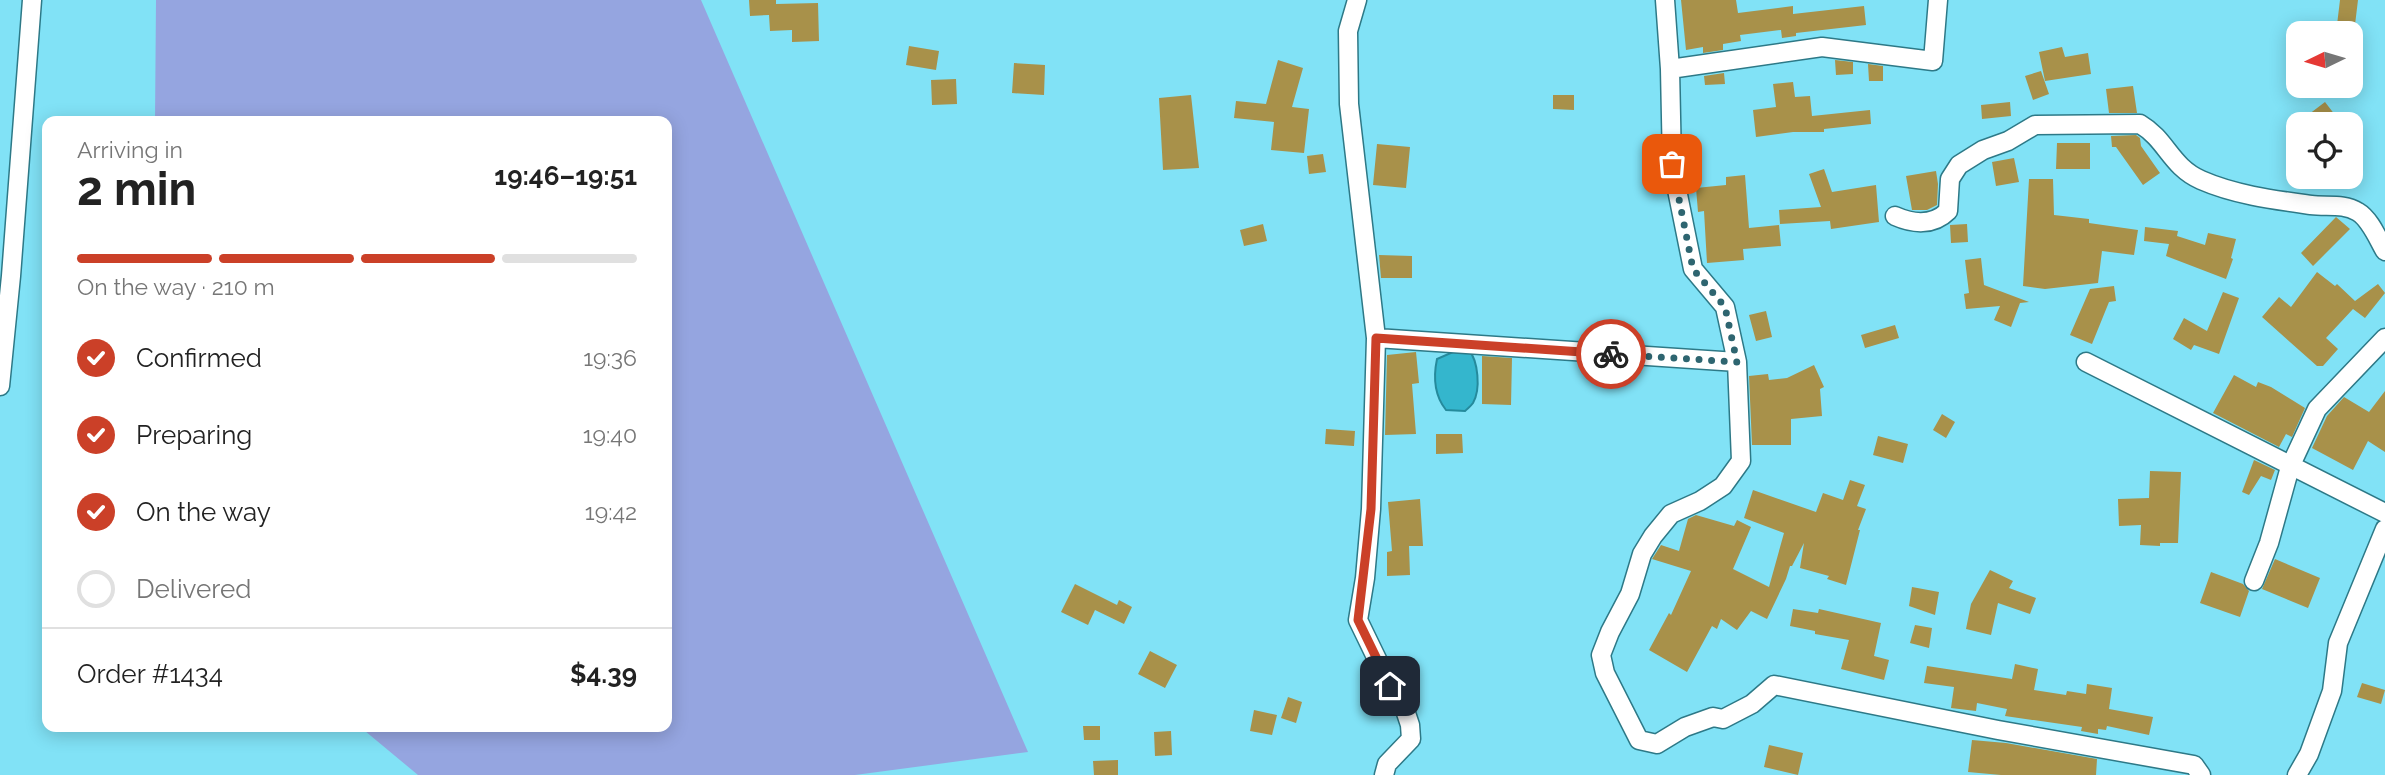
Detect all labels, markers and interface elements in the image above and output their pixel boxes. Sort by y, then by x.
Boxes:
north arrow [2286,21,2362,98]
map controls [2286,21,2363,189]
button: locate [2286,112,2363,189]
pin [1642,134,1702,194]
text: Arriving in [77,136,183,163]
icon: bag [1653,145,1691,183]
text: 19:46–19:51 [494,161,637,191]
text: 2 min [77,162,196,216]
text: On the way · 210 m [77,273,275,300]
courier [1576,319,1646,389]
icon: bike [1592,335,1630,373]
icon: check [77,339,115,377]
text: Confirmed [136,343,262,373]
text: 19:36 [583,344,637,371]
icon: check [77,416,115,454]
text: Preparing [136,420,252,450]
text: 19:40 [583,421,637,448]
icon: check [77,493,115,531]
text: On the way [136,497,271,527]
text: 19:42 [585,498,637,525]
text: Delivered [136,574,251,604]
pin [1360,656,1420,716]
text: Order #1434 [77,659,223,689]
text: $4.39 [570,659,637,689]
icon: home [1371,667,1409,705]

